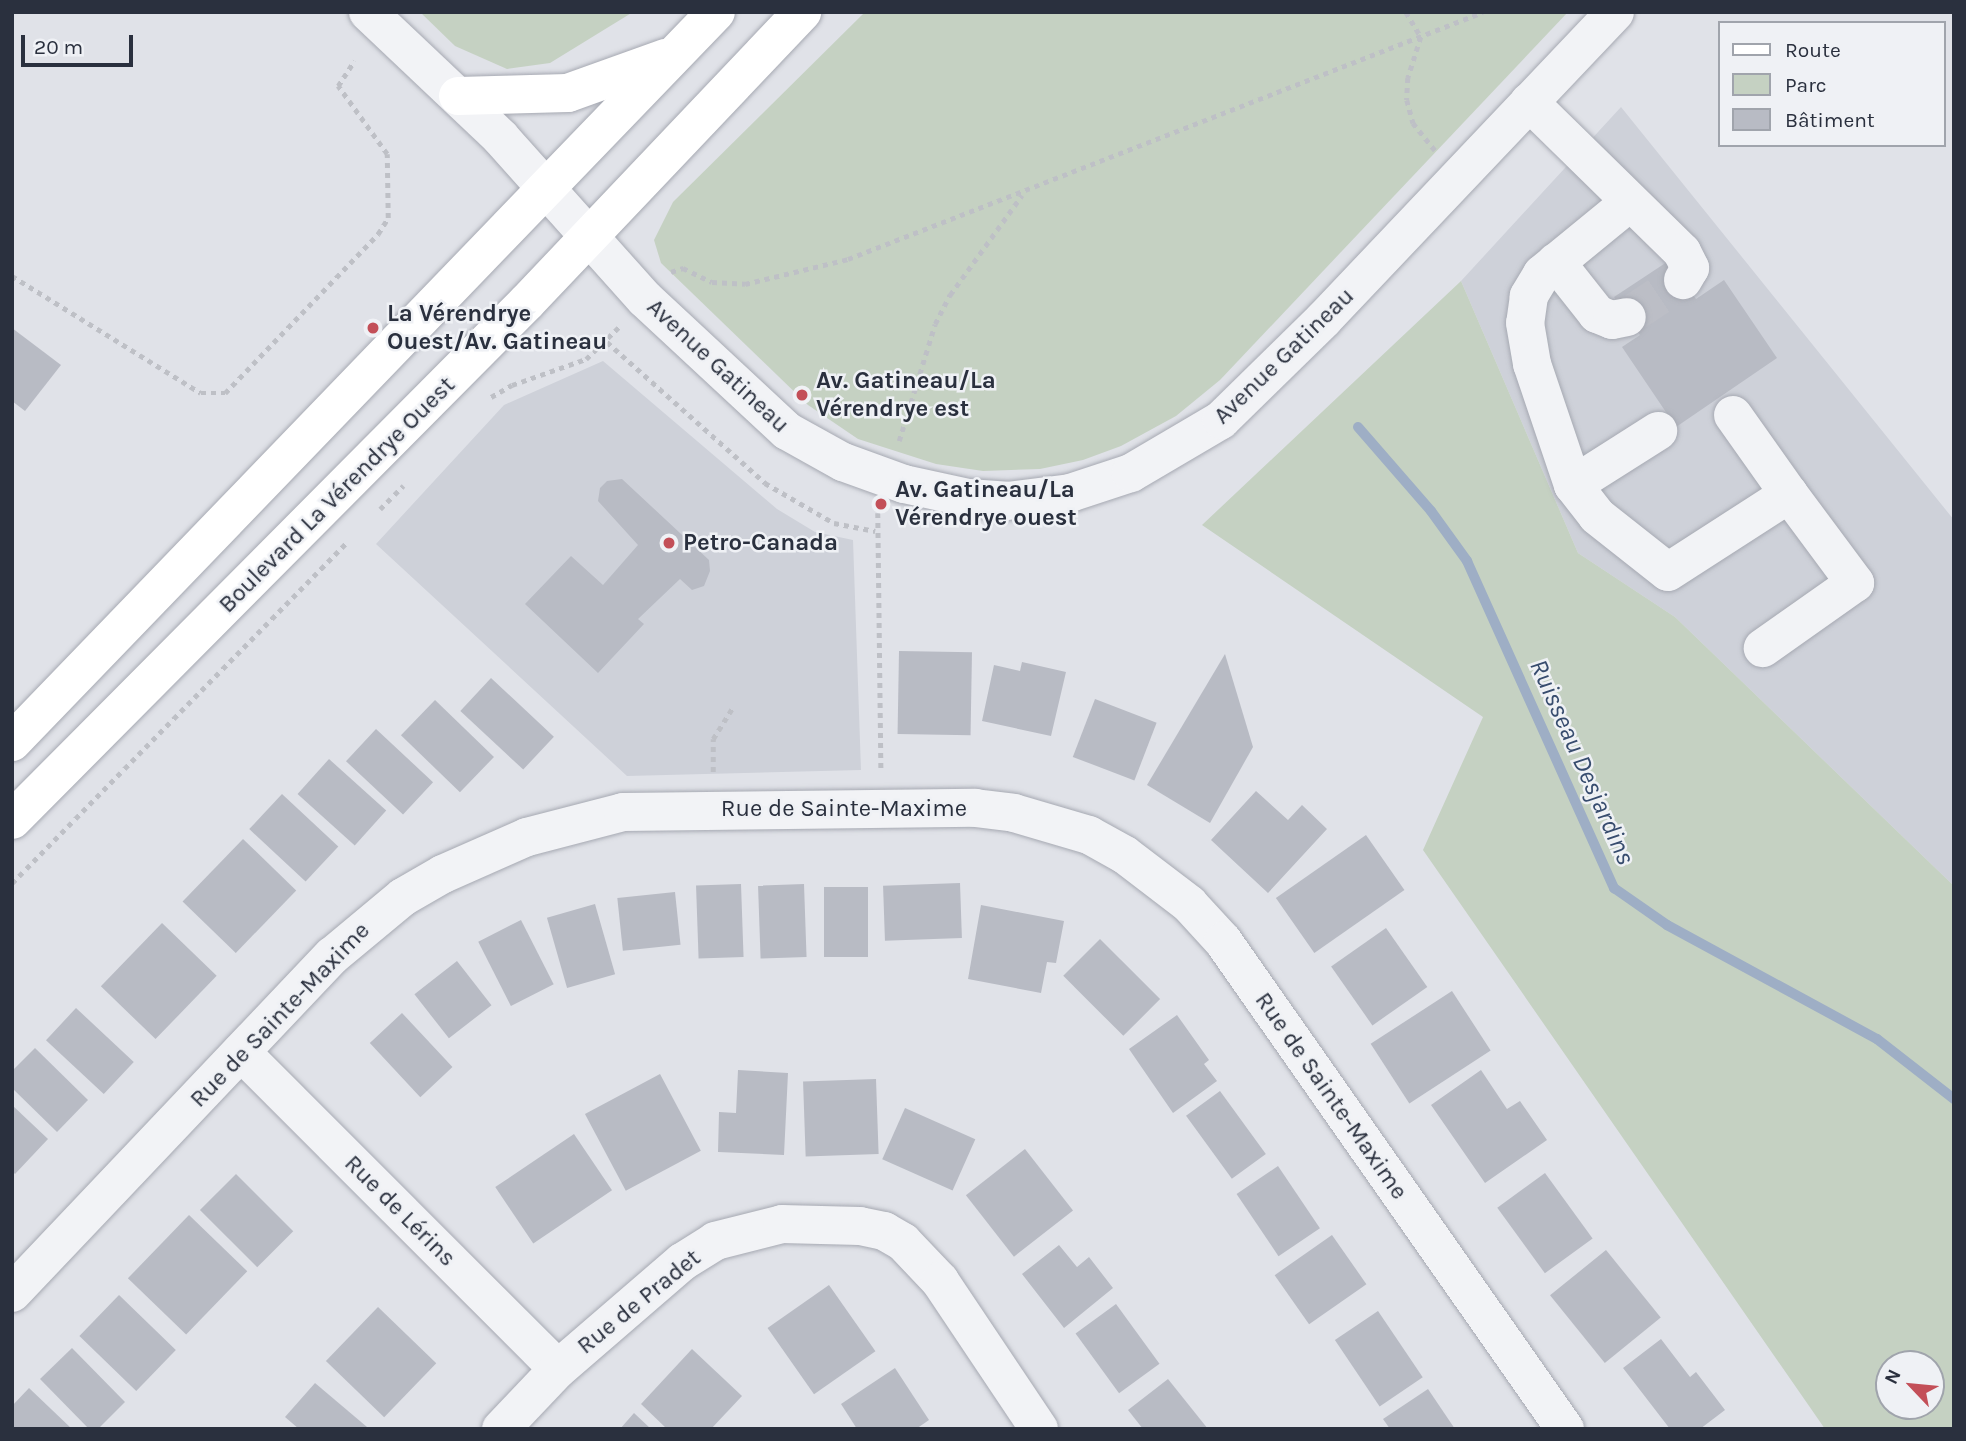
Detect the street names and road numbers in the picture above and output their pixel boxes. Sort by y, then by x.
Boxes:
street label: Avenue Gatineau [1208,282,1360,430]
street label: Avenue Gatineau [641,293,795,439]
street label: Boulevard La Vérendrye Ouest [213,371,461,619]
street label: Rue de Sainte-Maxime [721,795,967,823]
street label: Rue de Sainte-Maxime [184,916,376,1114]
street label: Rue de Sainte-Maxime [1249,987,1413,1205]
street label: Rue de Lérins [338,1149,462,1273]
street label: Rue de Pradet [572,1244,706,1360]

